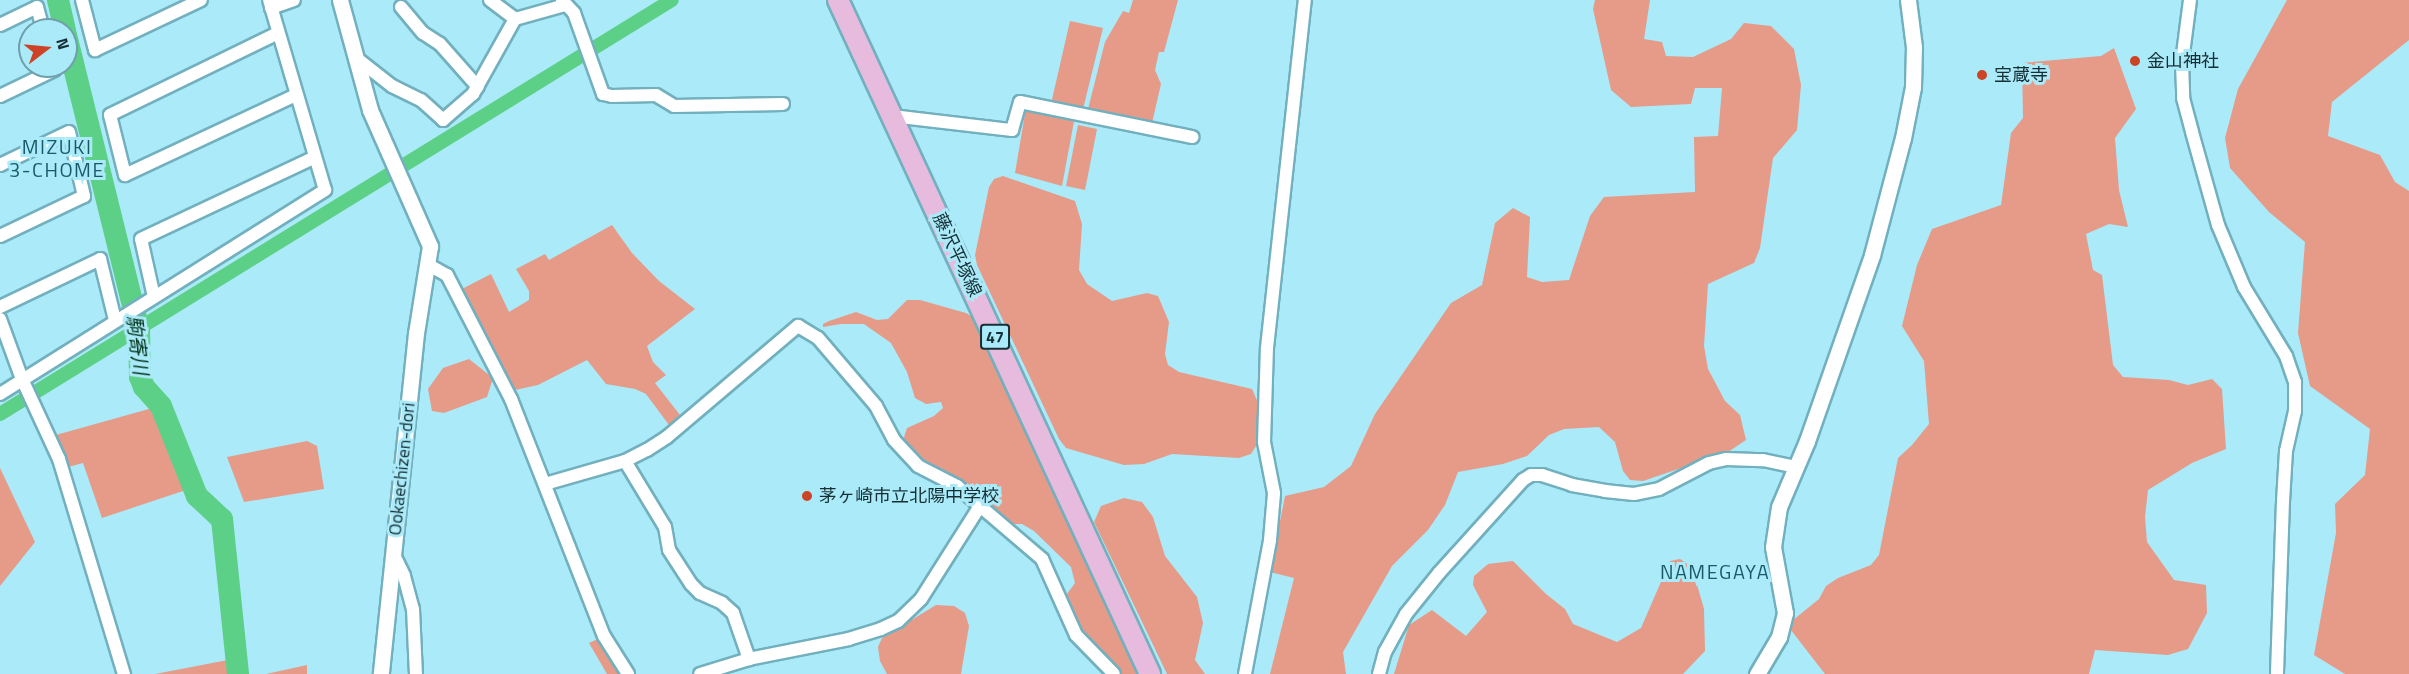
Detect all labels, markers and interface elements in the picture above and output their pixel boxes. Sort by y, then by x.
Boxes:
north arrow [18,18,78,78]
text: N [50,35,76,52]
place label: 金山神社 [2147,50,2219,72]
marker: 金山神社 [2128,54,2142,68]
place label: 宝蔵寺 [1994,64,2048,86]
marker: 宝蔵寺 [1975,68,1989,82]
district label: MIZUKI 3-CHOME [9,135,105,182]
street label: 藤沢平塚線 [928,210,986,300]
water label: 駒寄川 [122,314,154,376]
road number: 47 [980,324,1010,350]
street label: Ookaechizen-dori [384,401,420,537]
place label: 茅ヶ崎市立北陽中学校 [819,485,999,507]
marker: 茅ヶ崎市立北陽中学校 [800,489,814,503]
district label: NAMEGAYA [1660,559,1770,583]

